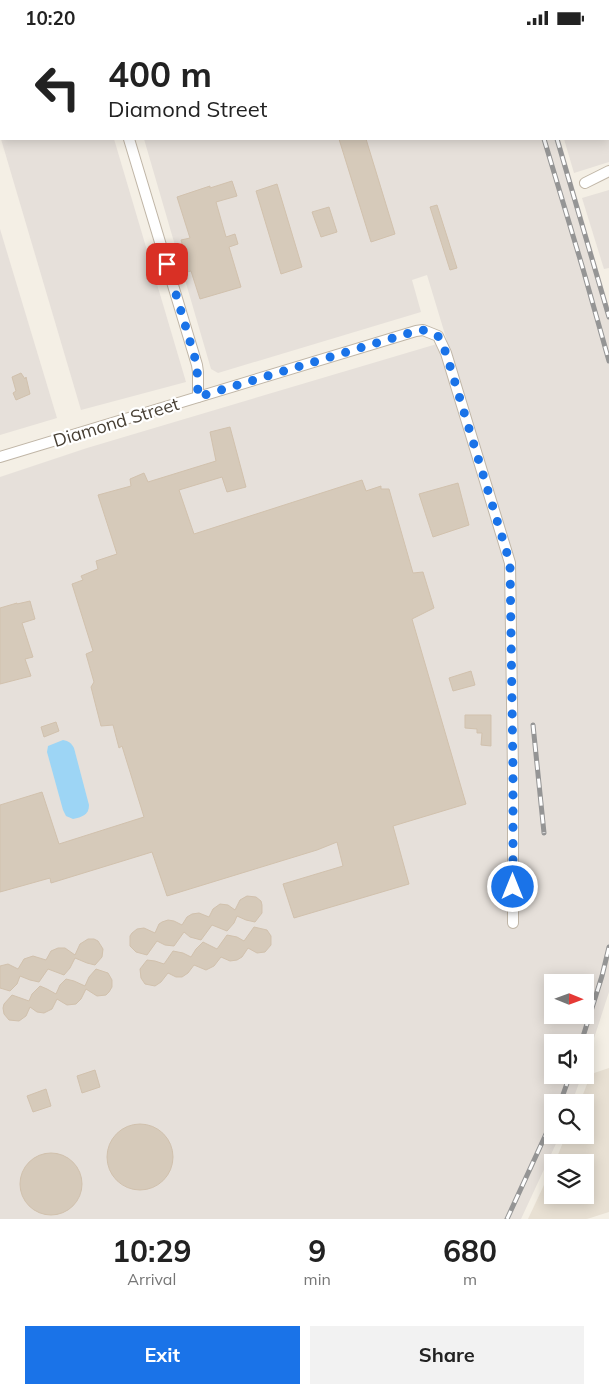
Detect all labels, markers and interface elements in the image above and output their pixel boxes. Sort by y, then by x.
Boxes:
text: 10:20 [25,6,75,30]
text: 400 m [108,52,212,96]
icon: left [25,55,90,120]
text: Diamond Street [108,95,267,123]
pin [146,243,188,285]
icon: arrive [153,250,181,278]
street label: Diamond Street [50,392,182,452]
position arrow [486,860,538,912]
north arrow [544,974,594,1024]
map controls [544,974,594,1204]
button: sound [544,1034,594,1084]
button: search [544,1094,594,1144]
button: layers [544,1154,594,1204]
text: 10:29 [112,1232,192,1270]
text: 9 [308,1232,326,1270]
text: 680 [443,1232,497,1270]
text: Arrival [127,1269,176,1289]
text: min [304,1269,331,1289]
text: m [463,1269,477,1289]
button: Exit [25,1326,300,1384]
button: Share [310,1326,584,1384]

